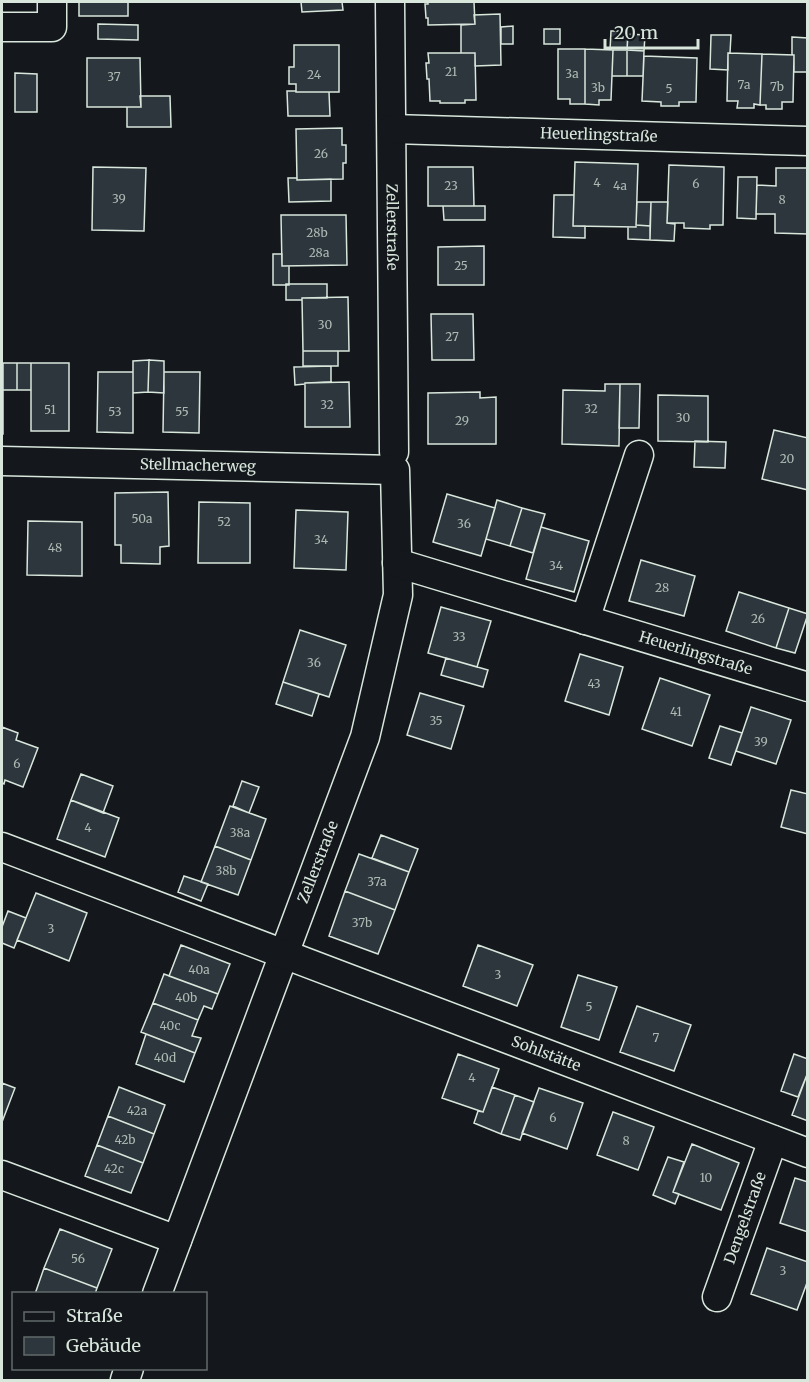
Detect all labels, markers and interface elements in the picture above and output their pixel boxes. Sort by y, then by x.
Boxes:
scale bar [605,12,698,50]
text: 20 m [614,21,658,44]
house number: 21 [445,64,458,79]
house number: 3a [565,66,579,81]
house number: 24 [307,67,322,82]
house number: 37 [107,69,121,84]
house number: 7a [738,77,751,92]
house number: 7b [770,79,784,94]
house number: 3b [591,80,605,95]
house number: 5 [665,81,673,96]
street label: Heuerlingstraße [540,123,658,146]
house number: 26 [314,146,328,161]
house number: 4 [593,175,601,190]
house number: 6 [692,176,700,191]
house number: 23 [444,178,458,193]
house number: 4a [613,178,628,193]
street label: Zellerstraße [383,183,402,271]
house number: 39 [112,191,126,206]
house number: 8 [778,192,786,207]
house number: 28b [306,225,328,240]
house number: 28a [309,245,330,260]
house number: 25 [454,258,468,273]
house number: 30 [318,317,332,332]
house number: 27 [445,329,459,344]
house number: 32 [320,397,334,412]
house number: 32 [584,401,598,416]
house number: 51 [44,402,56,417]
house number: 53 [108,404,122,419]
house number: 55 [175,404,189,419]
house number: 30 [676,410,690,425]
house number: 29 [455,413,469,428]
house number: 20 [780,451,795,466]
street label: Stellmacherweg [140,454,256,476]
house number: 50a [132,511,153,526]
house number: 52 [217,514,231,529]
house number: 36 [457,516,471,531]
house number: 34 [314,532,329,547]
house number: 48 [48,540,62,555]
house number: 34 [549,558,564,573]
house number: 28 [655,580,669,595]
house number: 26 [751,611,765,626]
street label: Heuerlingstraße [637,627,755,679]
house number: 33 [452,629,466,644]
house number: 36 [307,655,321,670]
house number: 43 [587,676,601,691]
house number: 41 [670,704,683,719]
house number: 35 [429,713,443,728]
house number: 39 [754,734,768,749]
house number: 6 [13,756,21,771]
street label: Zellerstraße [293,818,342,906]
house number: 4 [84,820,92,835]
house number: 38a [230,825,251,840]
house number: 38b [215,863,237,878]
house number: 37a [367,874,387,889]
house number: 37b [352,915,372,930]
house number: 3 [48,921,55,936]
house number: 40a [188,962,210,977]
house number: 3 [495,967,502,982]
house number: 40b [175,990,197,1005]
house number: 5 [585,999,593,1014]
house number: 40c [159,1018,181,1033]
house number: 7 [653,1030,660,1045]
street label: Sohlstätte [509,1031,584,1075]
house number: 40d [154,1050,176,1065]
house number: 4 [468,1070,476,1085]
house number: 42a [127,1103,148,1118]
house number: 6 [549,1110,557,1125]
house number: 42b [115,1132,135,1147]
house number: 8 [622,1133,630,1148]
house number: 42c [104,1161,124,1176]
street label: Dengelstraße [720,1169,770,1266]
house number: 10 [700,1170,713,1185]
house number: 56 [71,1251,85,1266]
house number: 3 [780,1263,787,1278]
legend [12,1292,207,1370]
text: Straße [66,1304,123,1327]
text: Gebäude [66,1334,141,1357]

